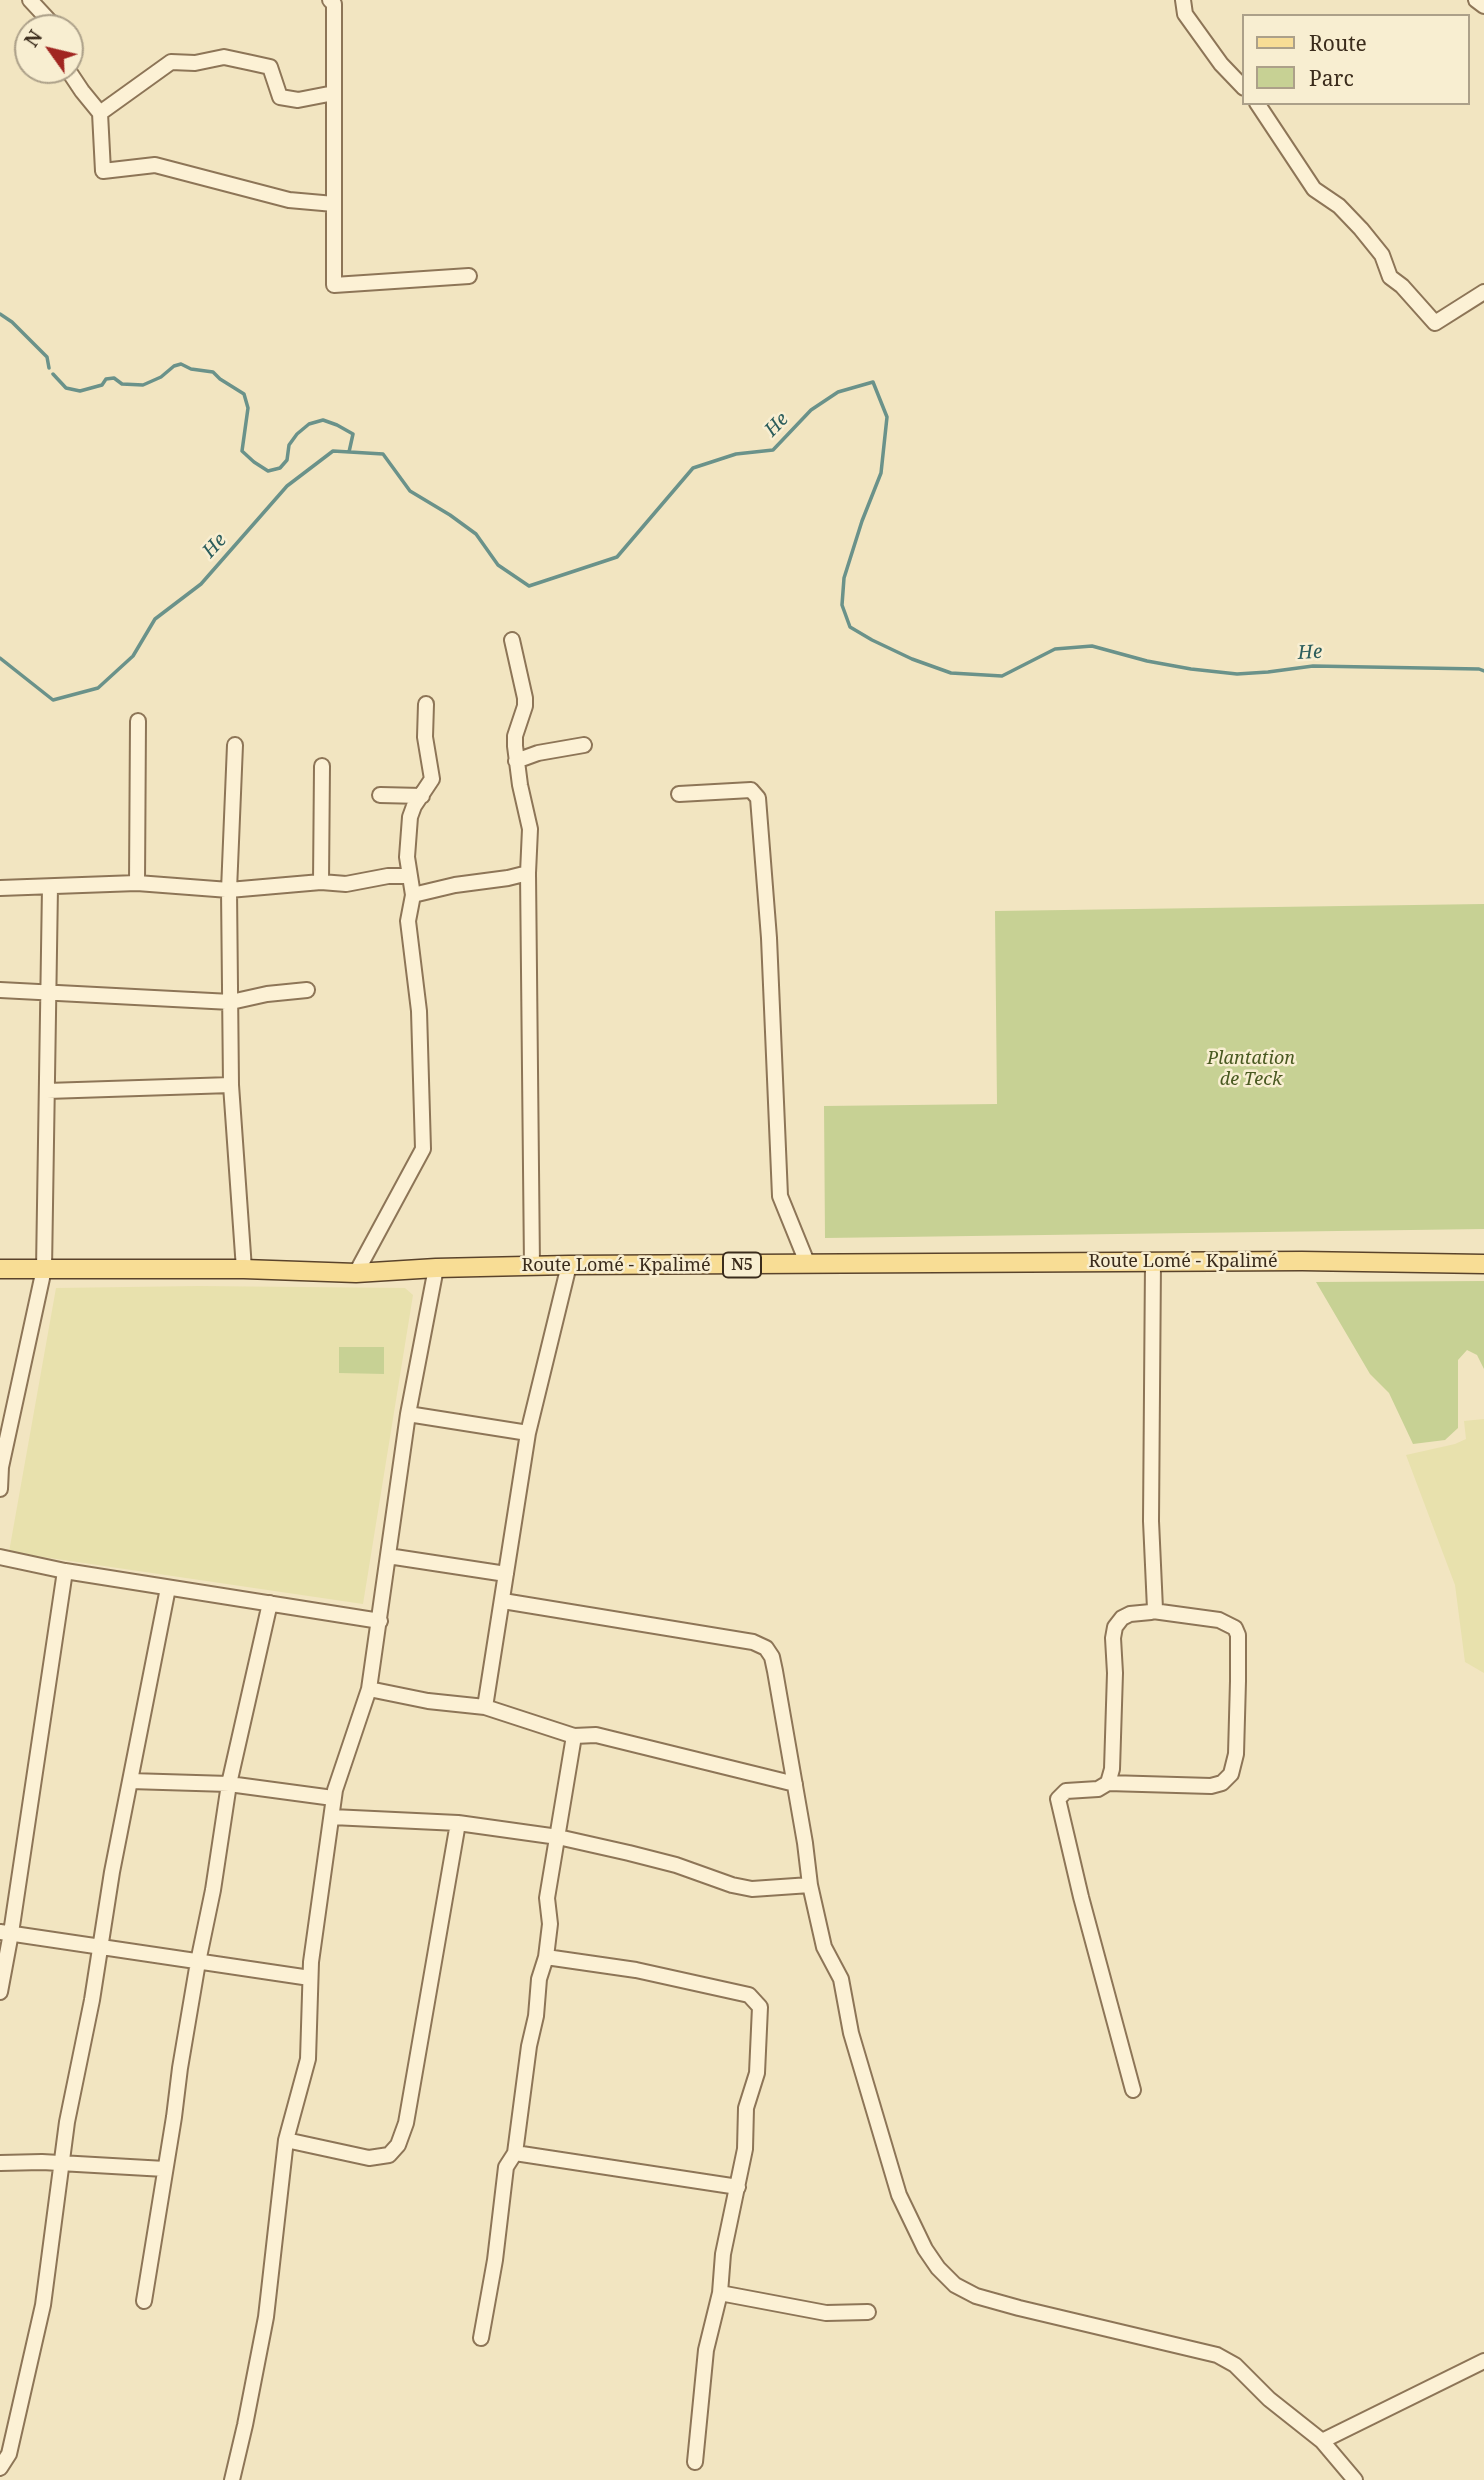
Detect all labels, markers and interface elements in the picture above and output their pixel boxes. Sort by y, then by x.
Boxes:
north arrow [14,14,84,84]
legend [1242,14,1470,105]
text: N [18,25,48,52]
text: Route [1309,29,1367,57]
text: Parc [1309,64,1354,92]
water label: He [760,408,794,442]
water label: He [198,529,232,563]
water label: He [1297,641,1323,665]
park label: Plantation de Teck [1207,1048,1295,1090]
street label: Route Lomé - Kpalimé [1088,1251,1278,1273]
road number: N5 [723,1252,761,1278]
street label: Route Lomé - Kpalimé [521,1255,711,1277]

